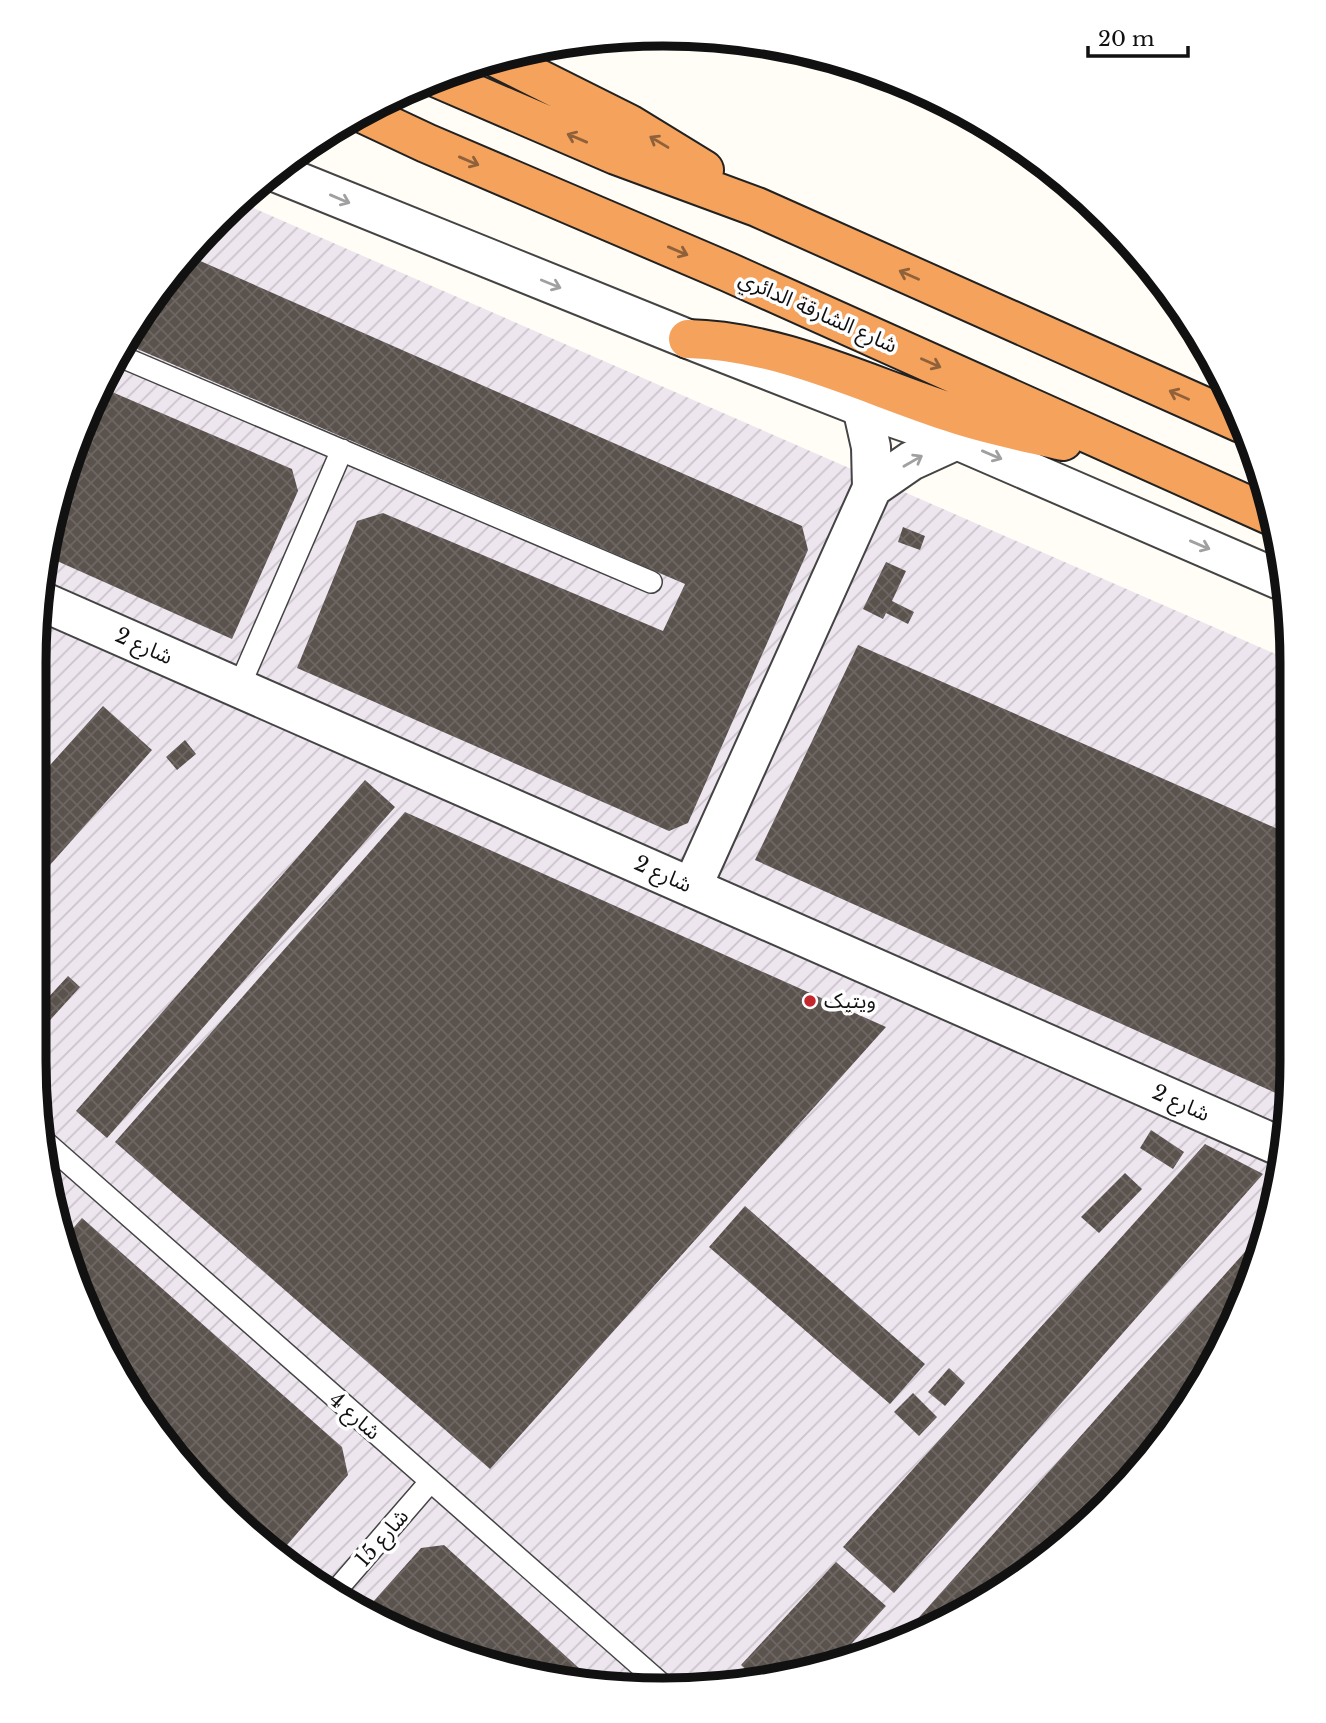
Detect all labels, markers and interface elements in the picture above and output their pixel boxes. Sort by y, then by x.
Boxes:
scale bar [1088,14,1188,58]
text: 20 m [1098,26,1155,52]
one-way arrow [566,131,588,144]
one-way arrow [650,135,670,149]
one-way arrow [458,156,479,169]
one-way arrow [329,194,350,207]
one-way arrow [667,245,689,258]
street label: شارع الشارقة الدائري [734,265,901,361]
one-way arrow [899,268,920,281]
one-way arrow [540,279,562,292]
one-way arrow [920,357,941,370]
one-way arrow [1168,388,1190,401]
one-way arrow [980,449,1002,462]
one-way arrow [902,454,922,468]
one-way arrow [1189,540,1211,553]
street label: شارع 2 [111,622,177,672]
street label: شارع 2 [630,850,696,900]
place label: ویتیک [824,988,876,1014]
marker: ویتیک [802,993,818,1009]
street label: شارع 2 [1148,1079,1214,1129]
street label: شارع 4 [323,1387,386,1447]
street label: شارع 15 [350,1504,416,1574]

